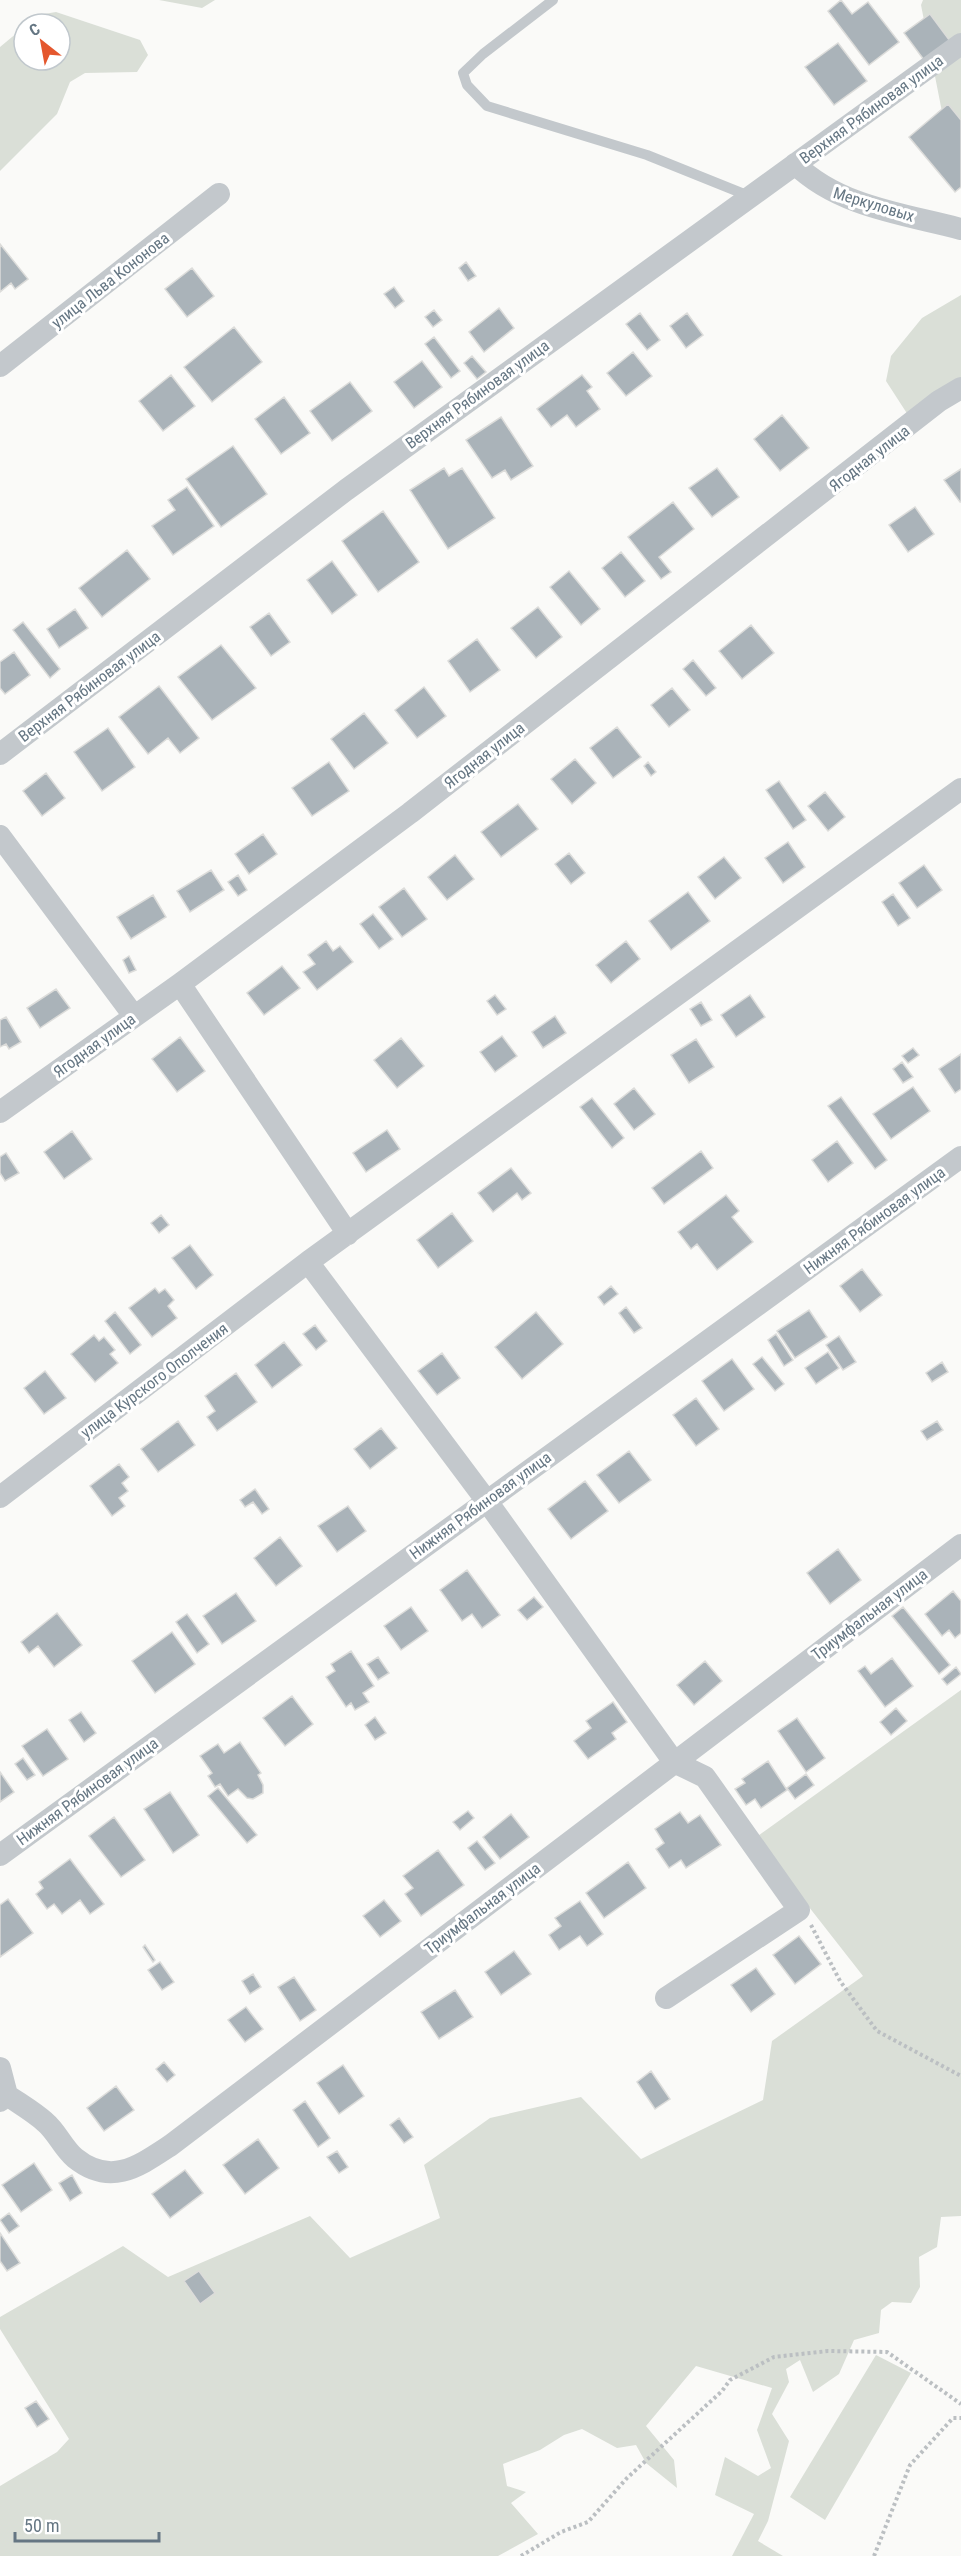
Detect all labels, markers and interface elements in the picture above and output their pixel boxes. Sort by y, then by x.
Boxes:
north arrow [12,12,72,72]
text: С [26,19,43,40]
street label: Верхняя Рябиновая улица [796,51,947,168]
street label: Меркуловых [831,183,917,226]
street label: улица Льва Кононова [48,229,173,332]
street label: Верхняя Рябиновая улица [402,336,553,453]
street label: Ягодная улица [825,421,913,496]
street label: Верхняя Рябиновая улица [15,627,164,746]
street label: Ягодная улица [440,718,528,793]
street label: Ягодная улица [50,1009,139,1082]
street label: Нижняя Рябиновая улица [800,1163,949,1278]
street label: улица Курского Ополчения [77,1319,232,1442]
street label: Нижняя Рябиновая улица [406,1448,555,1563]
street label: Триумфальная улица [808,1565,931,1664]
street label: Нижняя Рябиновая улица [13,1734,162,1849]
street label: Триумфальная улица [421,1859,544,1958]
scale bar [15,2505,159,2543]
text: 50 m [24,2515,59,2536]

